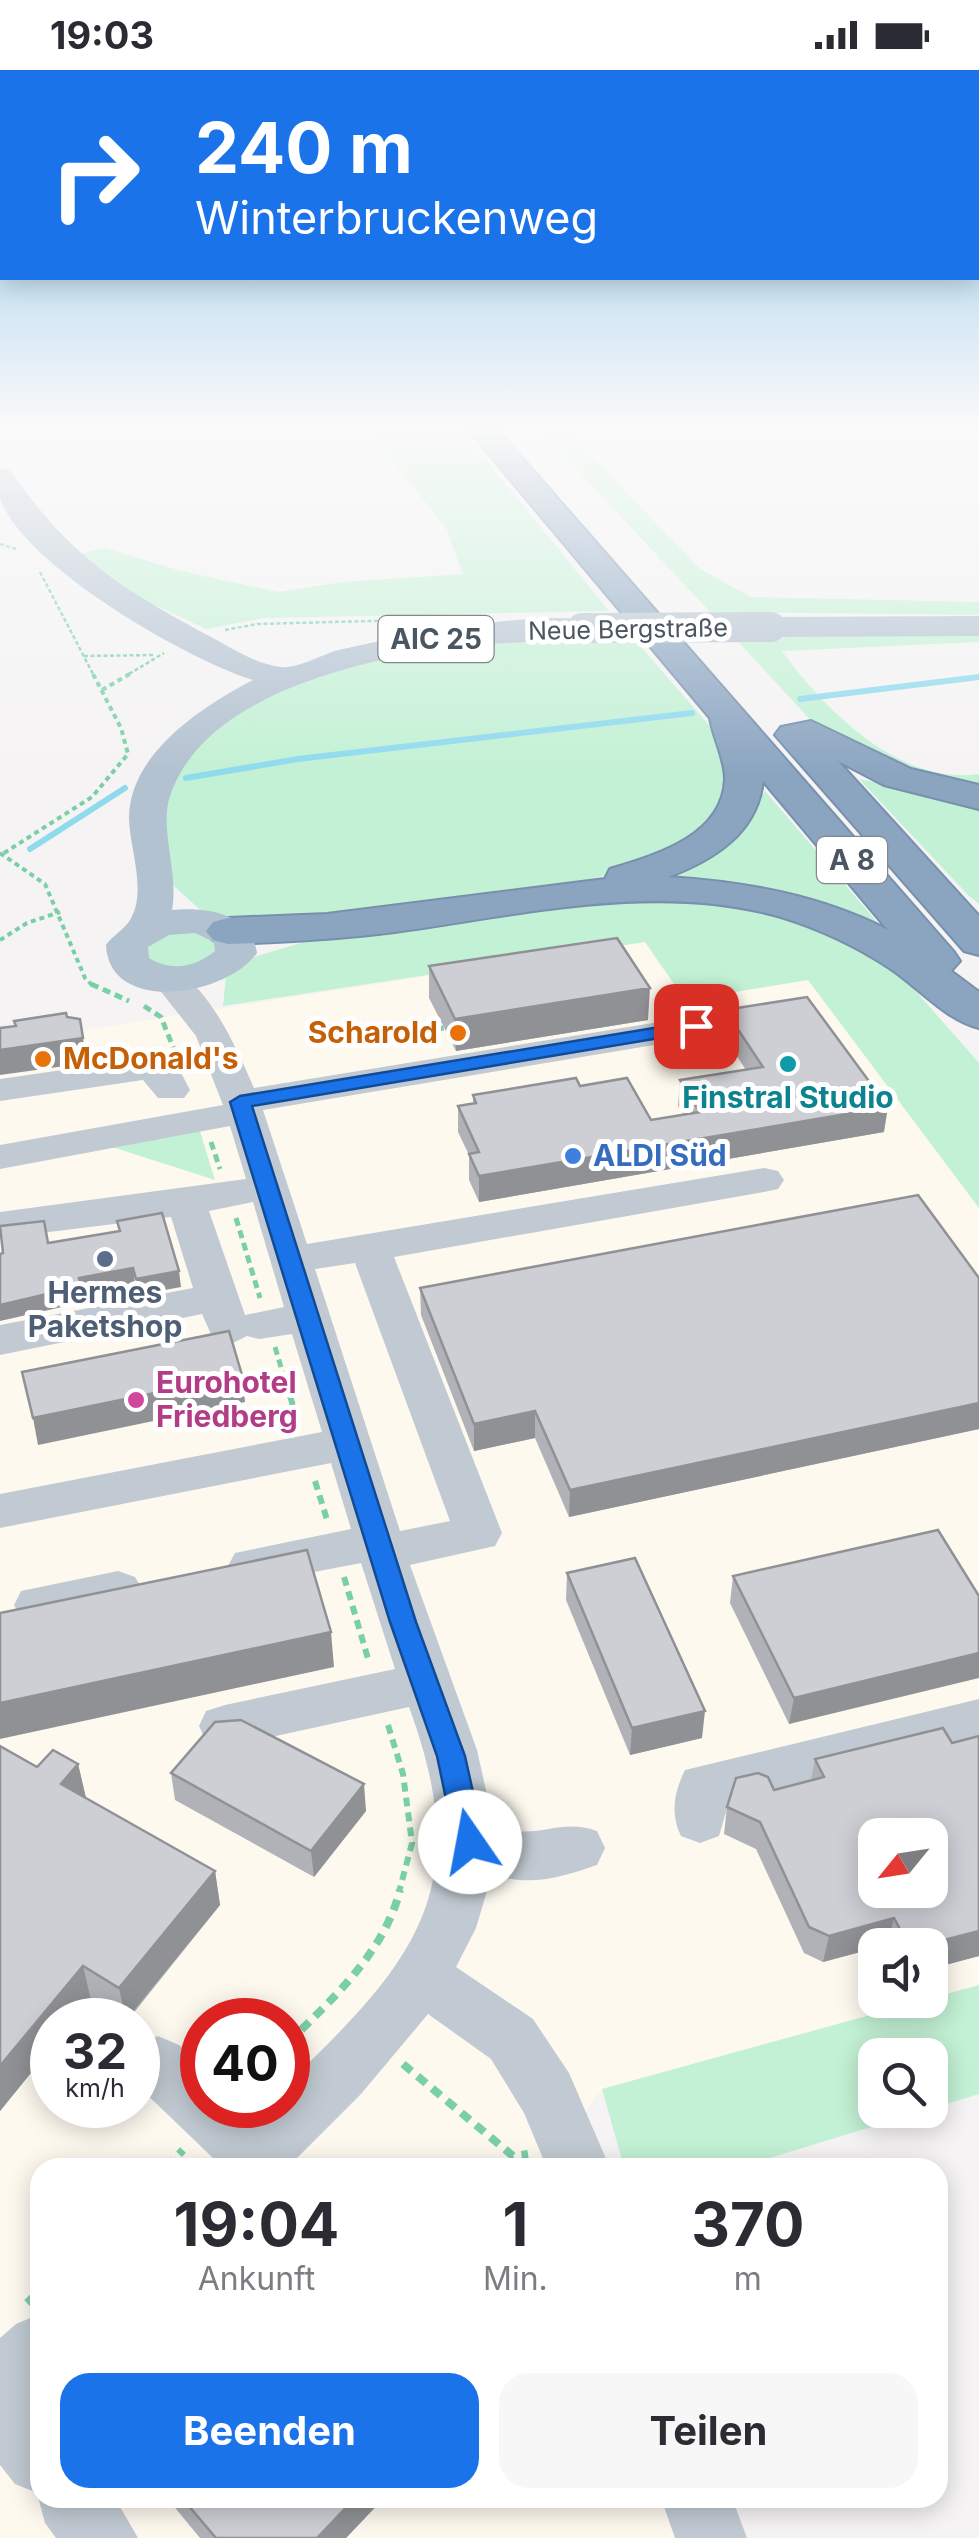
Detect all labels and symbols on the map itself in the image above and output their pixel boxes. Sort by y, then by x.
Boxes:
street label: Neue Bergstraße [528,612,728,646]
road number: AIC 25 [378,616,494,662]
road number: A 8 [817,837,887,883]
pin [654,984,739,1069]
place label: Scharold [308,1014,438,1050]
marker: Scharold [447,1022,469,1044]
place label: McDonald's [63,1040,239,1076]
marker: McDonald's [32,1048,54,1070]
marker: Finstral Studio [777,1053,799,1075]
place label: Finstral Studio [682,1079,894,1115]
place label: ALDI Süd [593,1137,727,1173]
marker: ALDI Süd [562,1145,584,1167]
marker: Hermes Paketshop [94,1248,116,1270]
place label: Hermes Paketshop [28,1274,182,1344]
place label: Eurohotel Friedberg [156,1364,298,1434]
marker: Eurohotel Friedberg [125,1389,147,1411]
position arrow [418,1790,522,1894]
north arrow [858,1818,948,1908]
speed limit sign: 40 [180,1998,310,2128]

